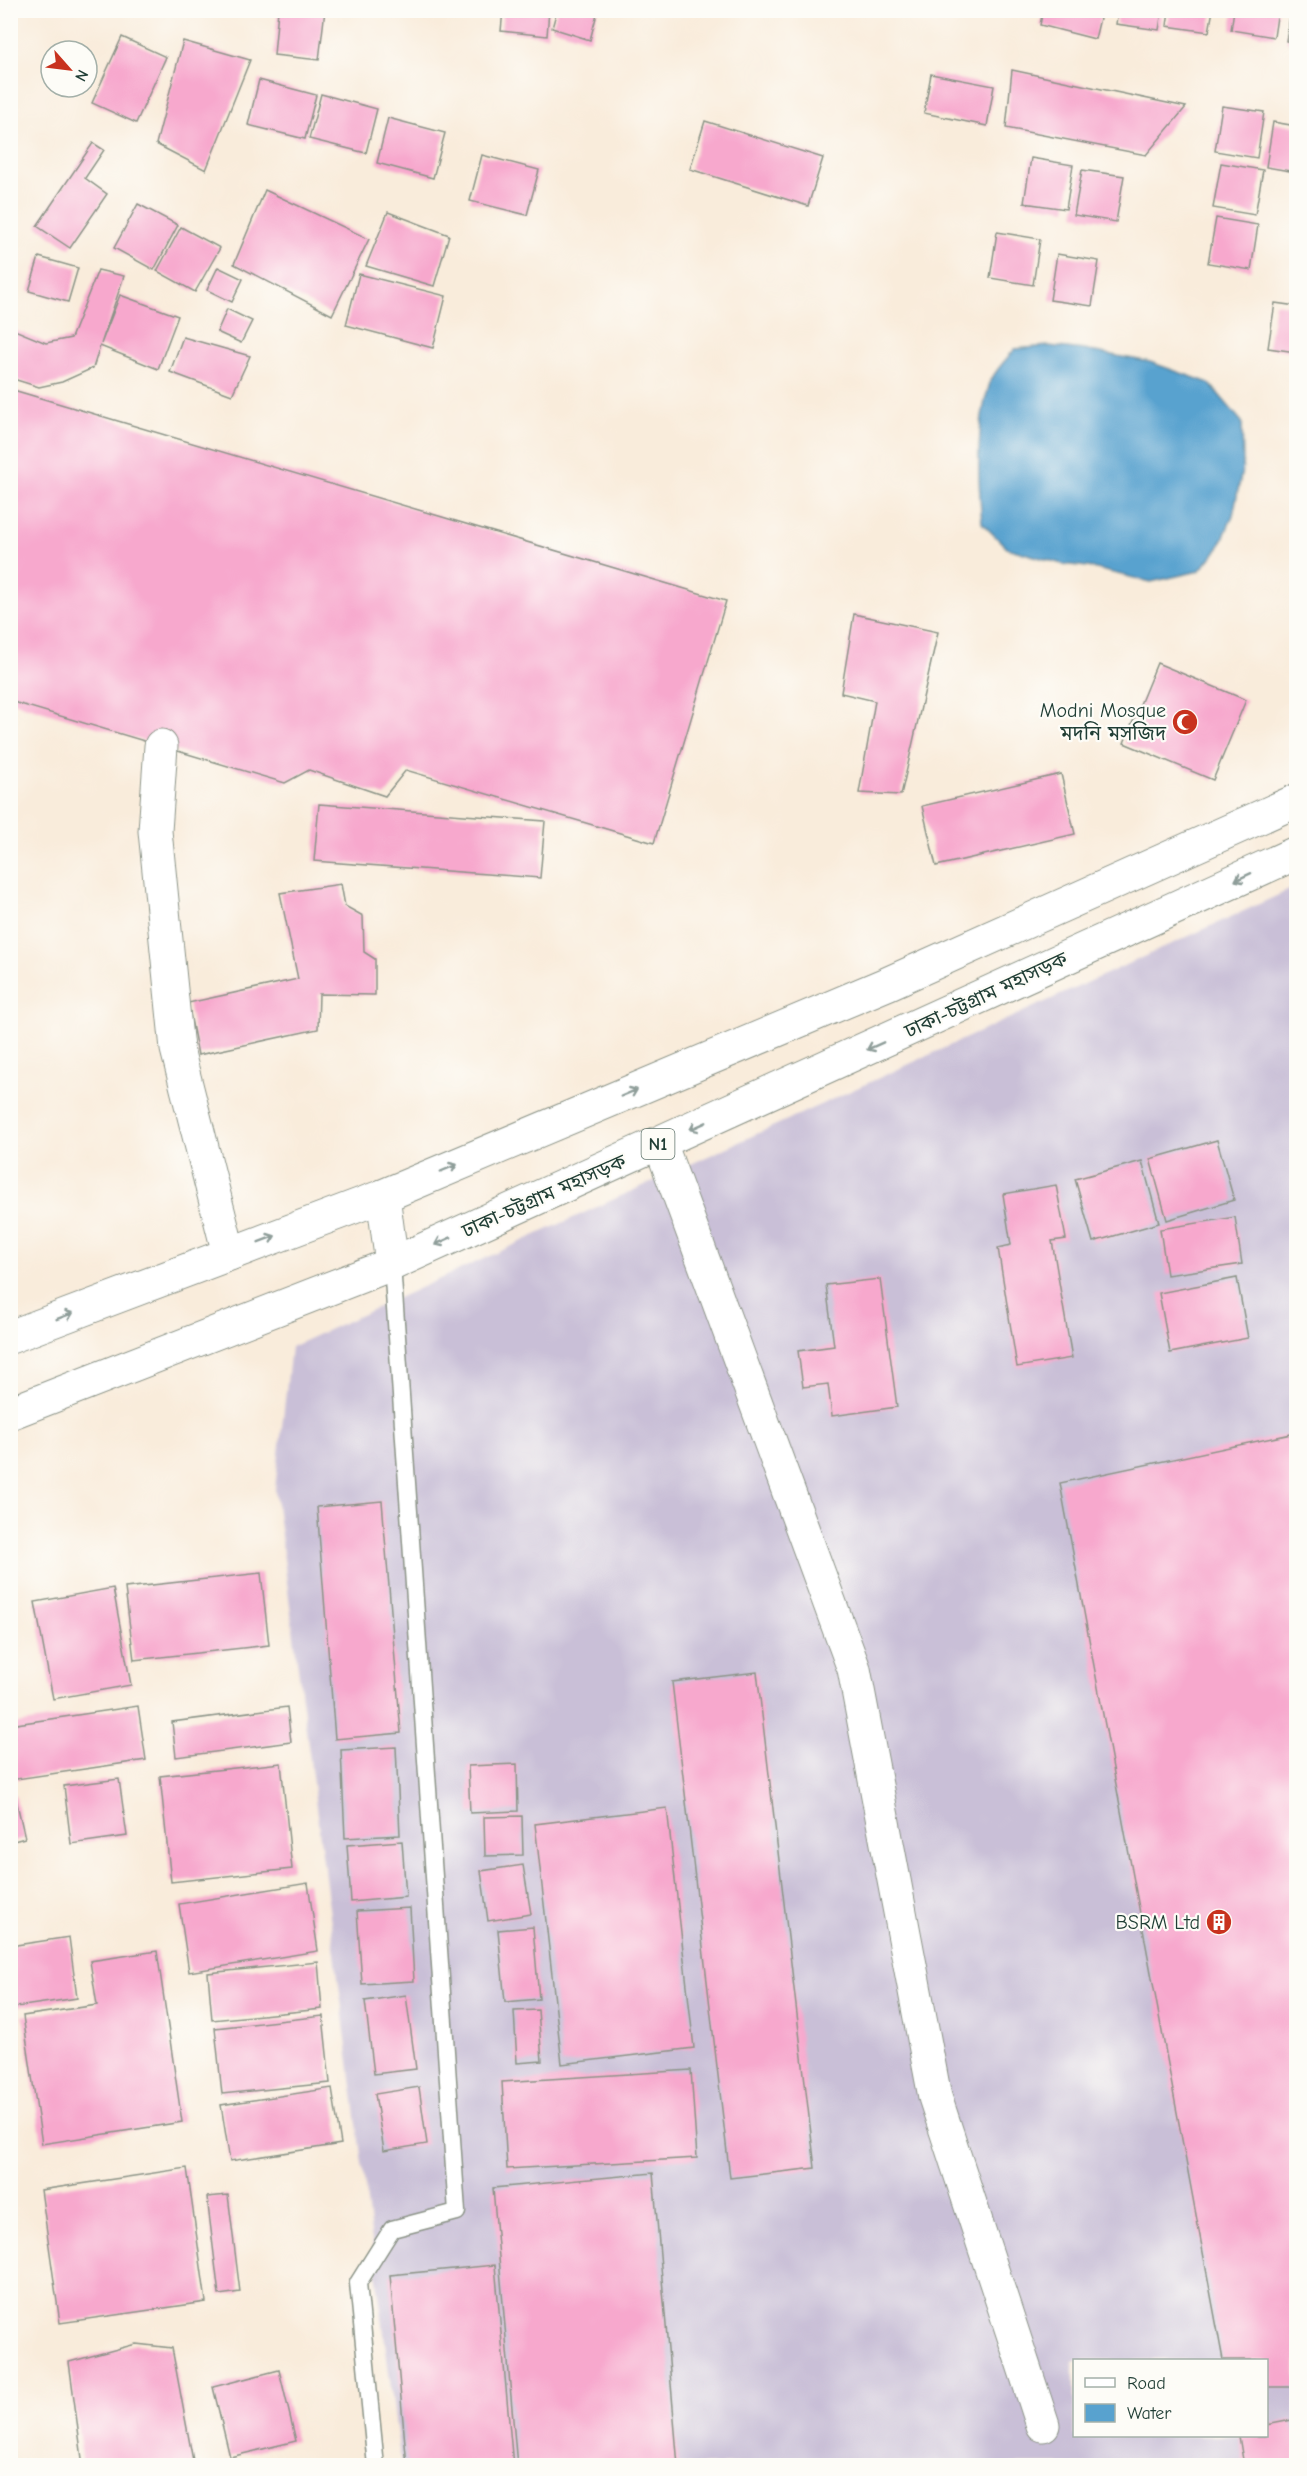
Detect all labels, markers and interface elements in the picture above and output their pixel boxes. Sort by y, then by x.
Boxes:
north arrow [39,39,99,99]
text: N [71,67,92,84]
place label: Modni Mosque মদনি মসজিদ [1040,699,1167,745]
mosque icon: Modni Mosque মদনি মসজিদ [1170,707,1200,737]
one-way arrow [1235,872,1253,883]
street label: ঢাকা-চট্টগ্রাম মহাসড়ক [900,946,1072,1043]
one-way arrow [867,1040,885,1052]
one-way arrow [619,1087,637,1098]
one-way arrow [689,1121,707,1133]
road number: N1 [642,1129,674,1159]
street label: ঢাকা-চট্টগ্রাম মহাসড়ক [457,1148,630,1243]
one-way arrow [439,1162,457,1173]
one-way arrow [257,1233,276,1244]
one-way arrow [435,1236,453,1247]
one-way arrow [55,1310,74,1321]
building icon: BSRM Ltd [1204,1907,1234,1937]
place label: BSRM Ltd [1115,1911,1200,1934]
legend [1073,2359,1268,2437]
text: Road [1127,2373,1166,2394]
text: Water [1127,2403,1172,2424]

